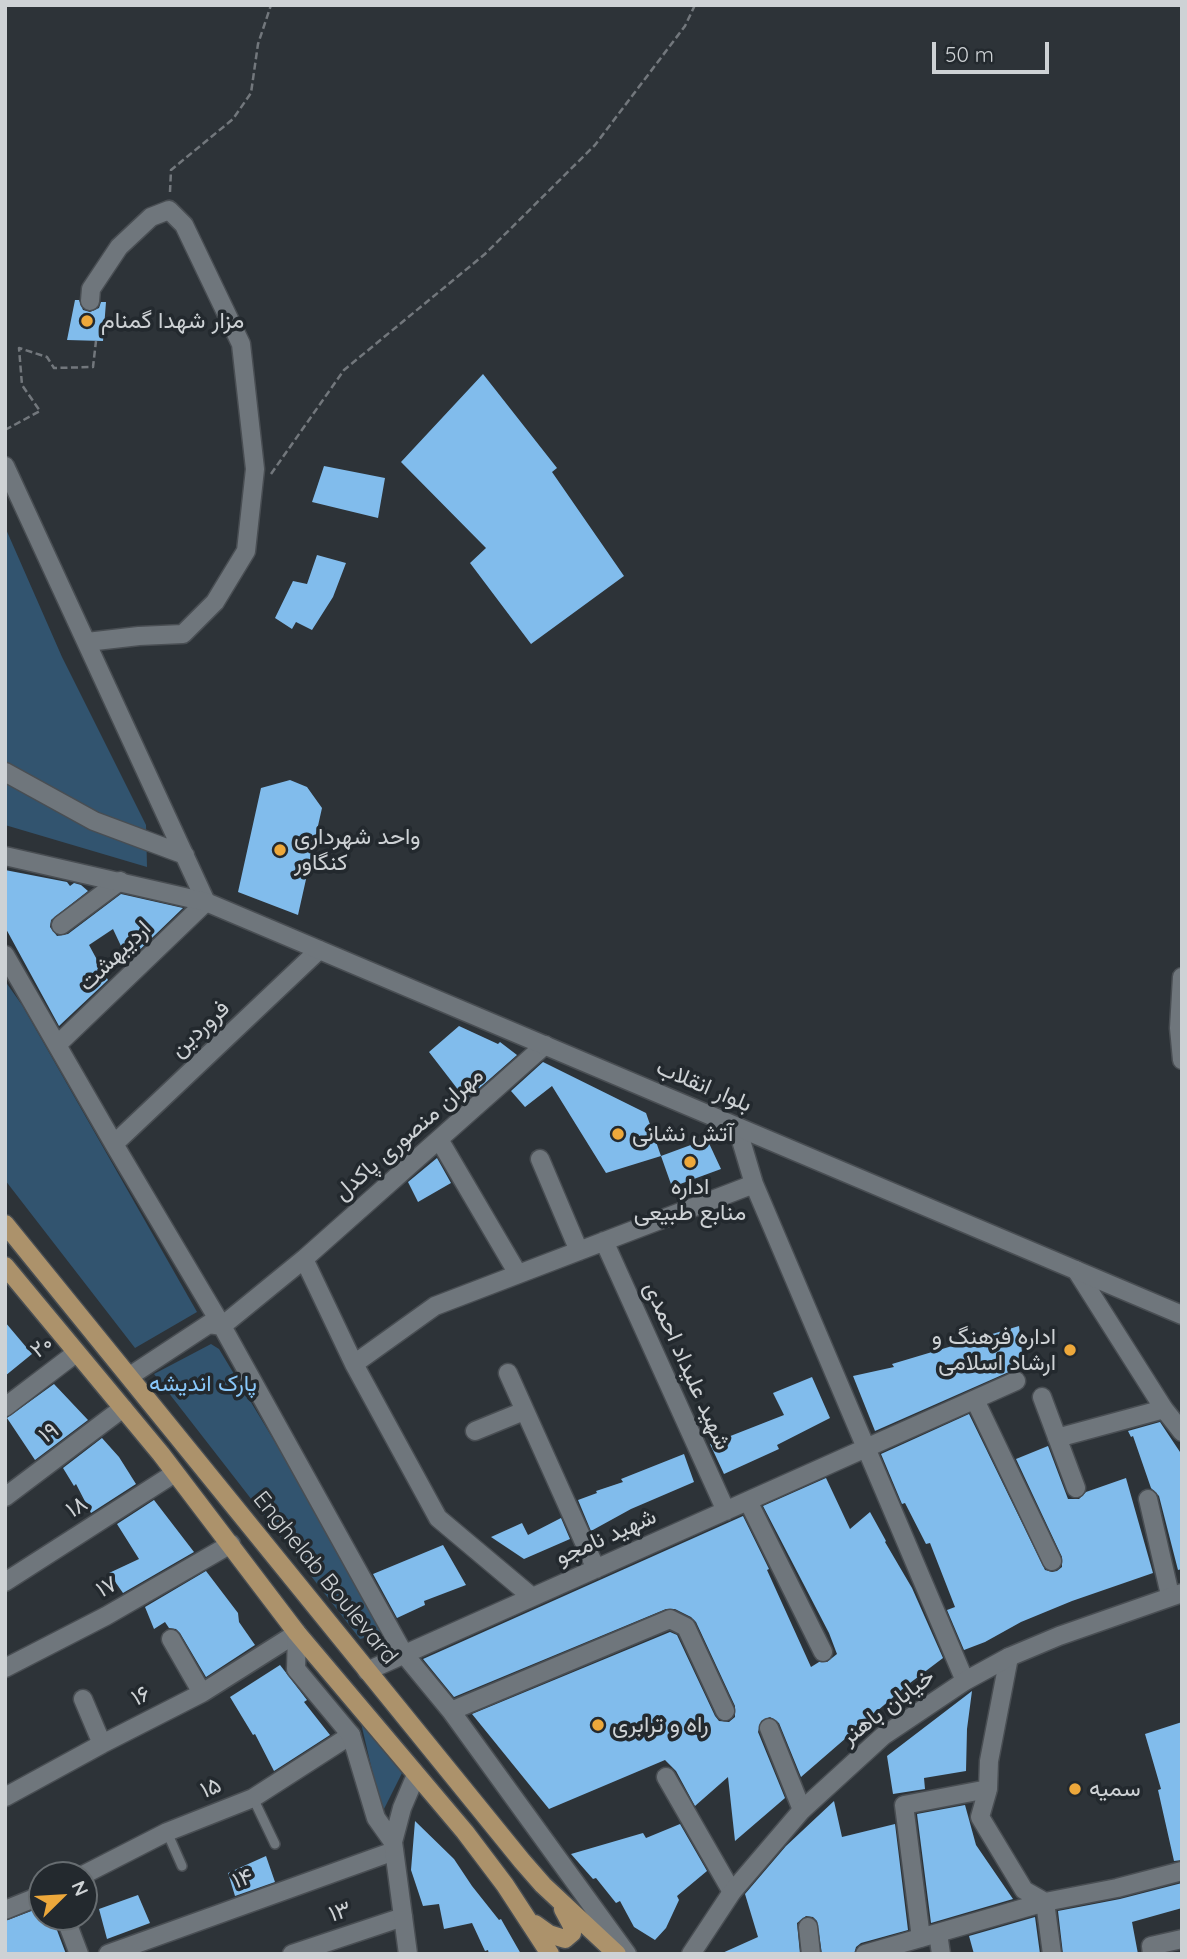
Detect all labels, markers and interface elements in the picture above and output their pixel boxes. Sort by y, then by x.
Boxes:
scale bar [935,28,1052,72]
text: 50 m [945,41,994,67]
place label: مزار شهدا گمنام [101,307,244,335]
marker: مزار شهدا گمنام [79,313,95,329]
place label: واحد شهرداری کنگاور [294,823,421,877]
marker: واحد شهرداری کنگاور [272,842,288,858]
street label: اردیبهشت [73,915,157,997]
street label: فروردین [165,995,235,1063]
street label: بلوار انقلاب [652,1054,756,1118]
street label: مهران منصوری پاکدل [329,1062,489,1206]
place label: آتش نشانی [632,1120,733,1148]
marker: آتش نشانی [610,1126,626,1142]
marker: اداره منابع طبیعی [682,1154,698,1170]
place label: اداره منابع طبیعی [634,1173,746,1227]
street label: شهید علیداد احمدی [638,1278,736,1454]
place label: اداره فرهنگ و ارشاد اسلامی [932,1323,1056,1377]
street label: ۲۰ [25,1329,59,1365]
marker: اداره فرهنگ و ارشاد اسلامی [1062,1342,1078,1358]
park label: پارک اندیشه [149,1370,257,1398]
street label: ۱۹ [34,1417,64,1449]
street label: Enghelab Boulevard [247,1486,403,1670]
street label: ۱۸ [61,1490,93,1524]
street label: شهید نامجو [551,1503,661,1571]
street label: ۱۷ [91,1570,123,1604]
street label: خیابان باهنر [836,1663,940,1751]
street label: ۱۶ [127,1680,155,1712]
place label: راه و ترابری [612,1711,709,1739]
marker: راه و ترابری [590,1717,606,1733]
street label: ۱۵ [196,1771,226,1805]
place label: سمیه [1089,1775,1141,1803]
marker: سمیه [1067,1781,1083,1797]
north arrow [28,1861,98,1931]
street label: ۱۴ [229,1863,257,1895]
text: N [67,1877,94,1900]
street label: ۱۳ [325,1896,355,1928]

